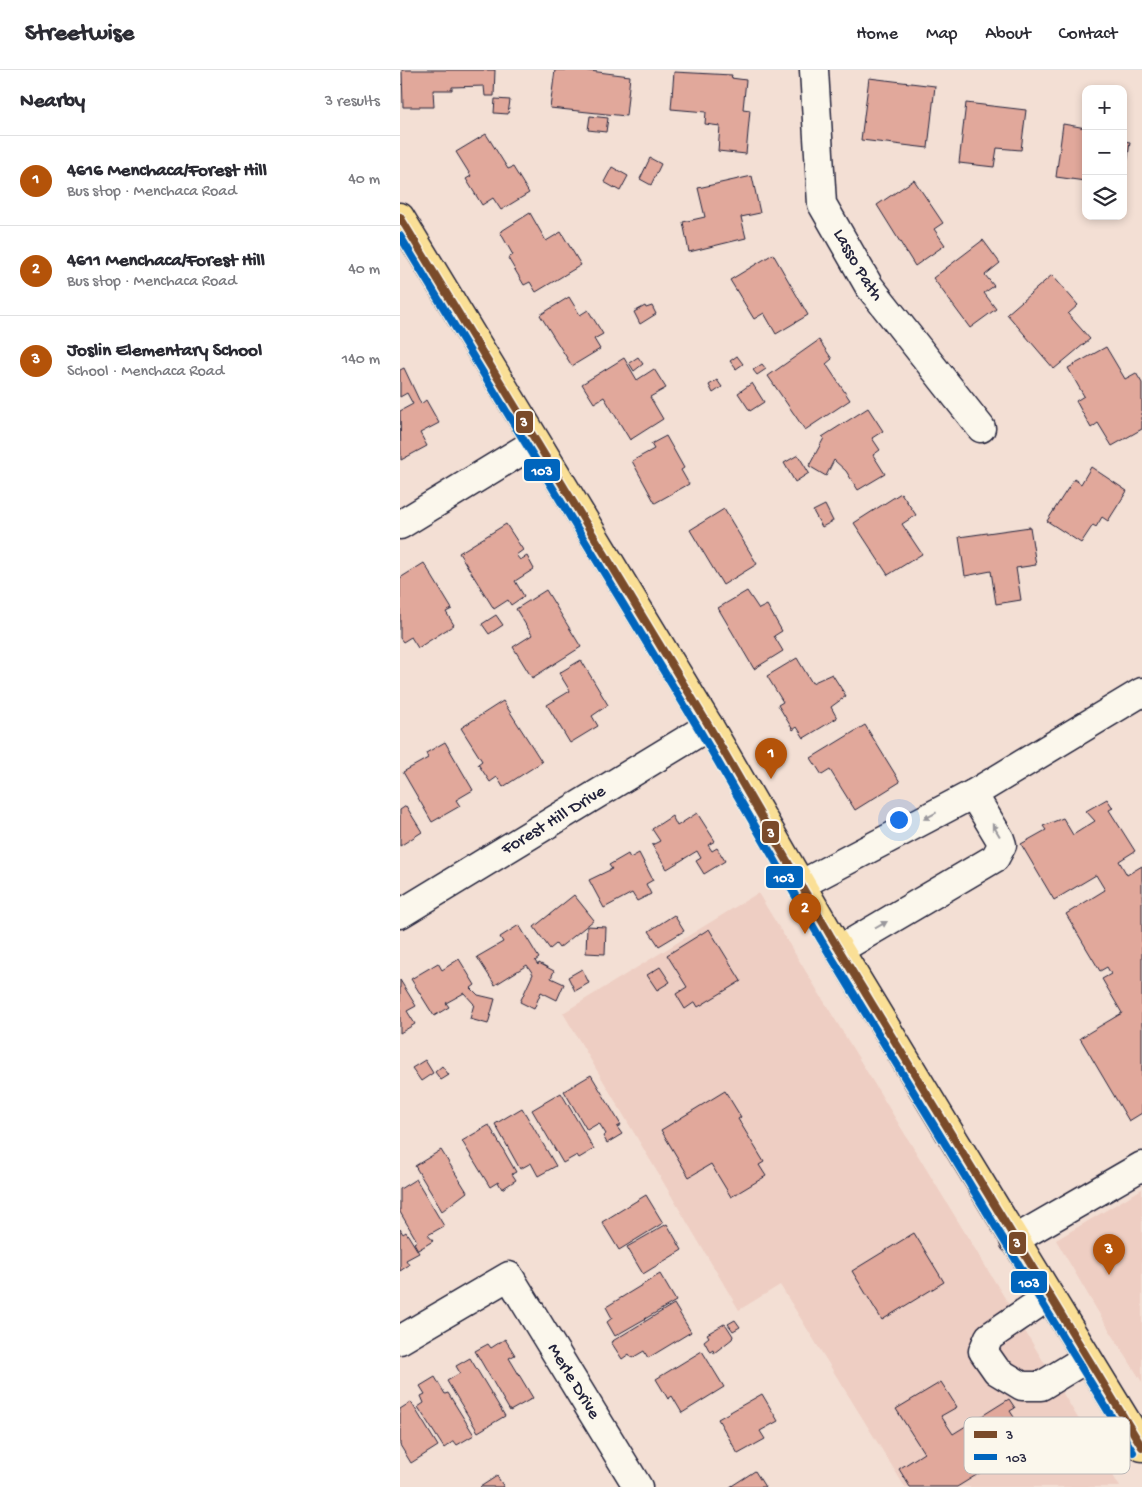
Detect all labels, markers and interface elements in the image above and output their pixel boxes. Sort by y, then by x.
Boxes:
text: Streetwise [25,20,134,49]
text: Home [856,24,898,45]
text: Map [926,24,957,45]
text: About [985,24,1031,45]
text: Contact [1059,24,1117,45]
map controls [1082,85,1127,220]
button: + [1082,85,1127,130]
text: Nearby [20,90,85,115]
text: 3 results [325,93,380,112]
button: − [1082,130,1127,175]
text: 4616 Menchaca/Forest Hill [67,160,267,183]
text: 1 [33,171,39,190]
text: 40 m [348,171,380,190]
button: layers [1082,175,1127,220]
text: Bus stop · Menchaca Road [67,183,237,202]
street label: Lasso Path [828,225,888,306]
text: 4611 Menchaca/Forest Hill [67,250,265,273]
text: 2 [32,261,40,280]
text: 40 m [348,261,380,280]
text: Bus stop · Menchaca Road [67,273,237,292]
text: Joslin Elementary School [67,340,262,363]
text: 3 [32,351,40,370]
text: 140 m [342,351,380,370]
text: School · Menchaca Road [67,363,224,382]
line badge: 3 [515,410,534,434]
text: 3 [519,415,528,432]
line badge: 103 [523,458,561,482]
text: 103 [531,464,552,481]
pin: 1 [755,738,787,779]
street label: Forest Hill Drive [497,780,610,861]
your location [886,807,912,833]
one-way arrow [923,812,938,820]
line badge: 3 [761,820,780,844]
one-way arrow [991,824,1000,837]
text: 3 [766,826,775,843]
line badge: 103 [765,865,804,889]
text: 103 [773,871,794,888]
pin: 2 [789,893,821,934]
one-way arrow [875,920,888,929]
line badge: 3 [1008,1231,1027,1255]
pin: 3 [1093,1234,1125,1275]
text: 3 [1012,1236,1021,1253]
line badge: 103 [1010,1270,1048,1294]
text: 103 [1018,1276,1039,1293]
street label: Merle Drive [542,1340,605,1424]
legend [964,1417,1130,1474]
text: 3 [1005,1428,1013,1445]
text: 103 [1005,1451,1027,1468]

